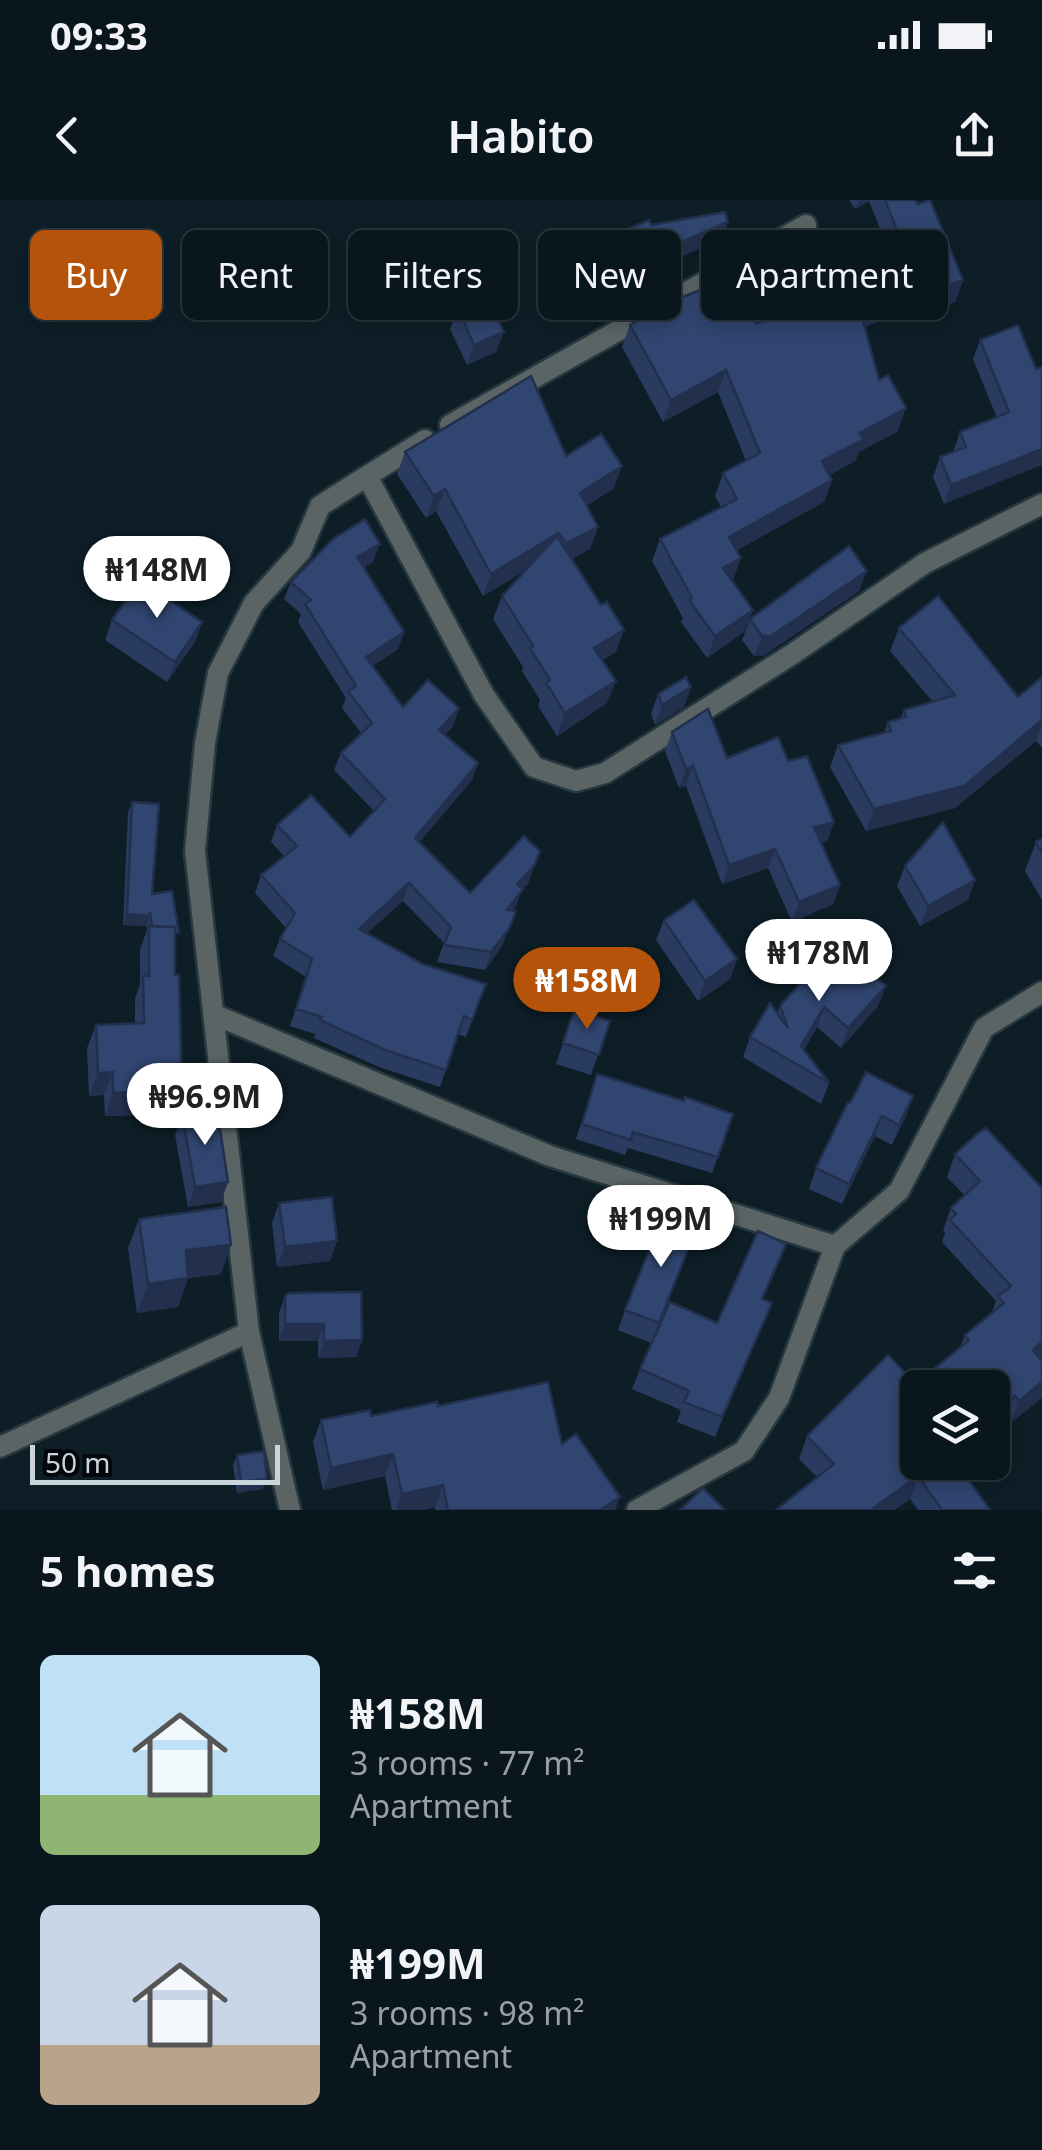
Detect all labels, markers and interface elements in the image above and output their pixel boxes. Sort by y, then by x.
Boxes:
text: 09:33 [50,9,148,61]
text: Habito [447,105,595,166]
icon: back [40,108,95,163]
icon: share [947,108,1002,163]
chip: Buy [30,230,162,320]
chip: Rent [182,230,328,320]
chip: Filters [348,230,518,320]
chip: New [538,230,681,320]
chip: Apartment [701,230,948,320]
pin: ₦148M [87,536,227,621]
text: ₦148M [105,547,209,590]
pin: ₦178M [749,919,889,1004]
text: ₦178M [767,930,871,973]
pin: ₦158M [517,947,657,1032]
text: ₦158M [535,958,639,1001]
pin: ₦96.9M [124,1063,286,1148]
text: ₦96.9M [149,1074,261,1117]
pin: ₦199M [591,1185,731,1270]
text: ₦199M [609,1196,713,1239]
map controls [900,1370,1010,1480]
button: layers [900,1370,1010,1480]
scale bar [30,1440,280,1484]
text: 50 m [45,1443,111,1481]
text: 5 homes [40,1542,216,1599]
icon: filters [947,1543,1002,1598]
text: ₦158M [350,1684,486,1741]
icon: home [120,1695,240,1815]
text: 3 rooms · 77 m² [350,1741,584,1784]
text: Apartment [350,1784,512,1827]
text: ₦199M [350,1934,486,1991]
icon: home [120,1945,240,2065]
text: 3 rooms · 98 m² [350,1991,584,2034]
text: Apartment [350,2034,512,2077]

